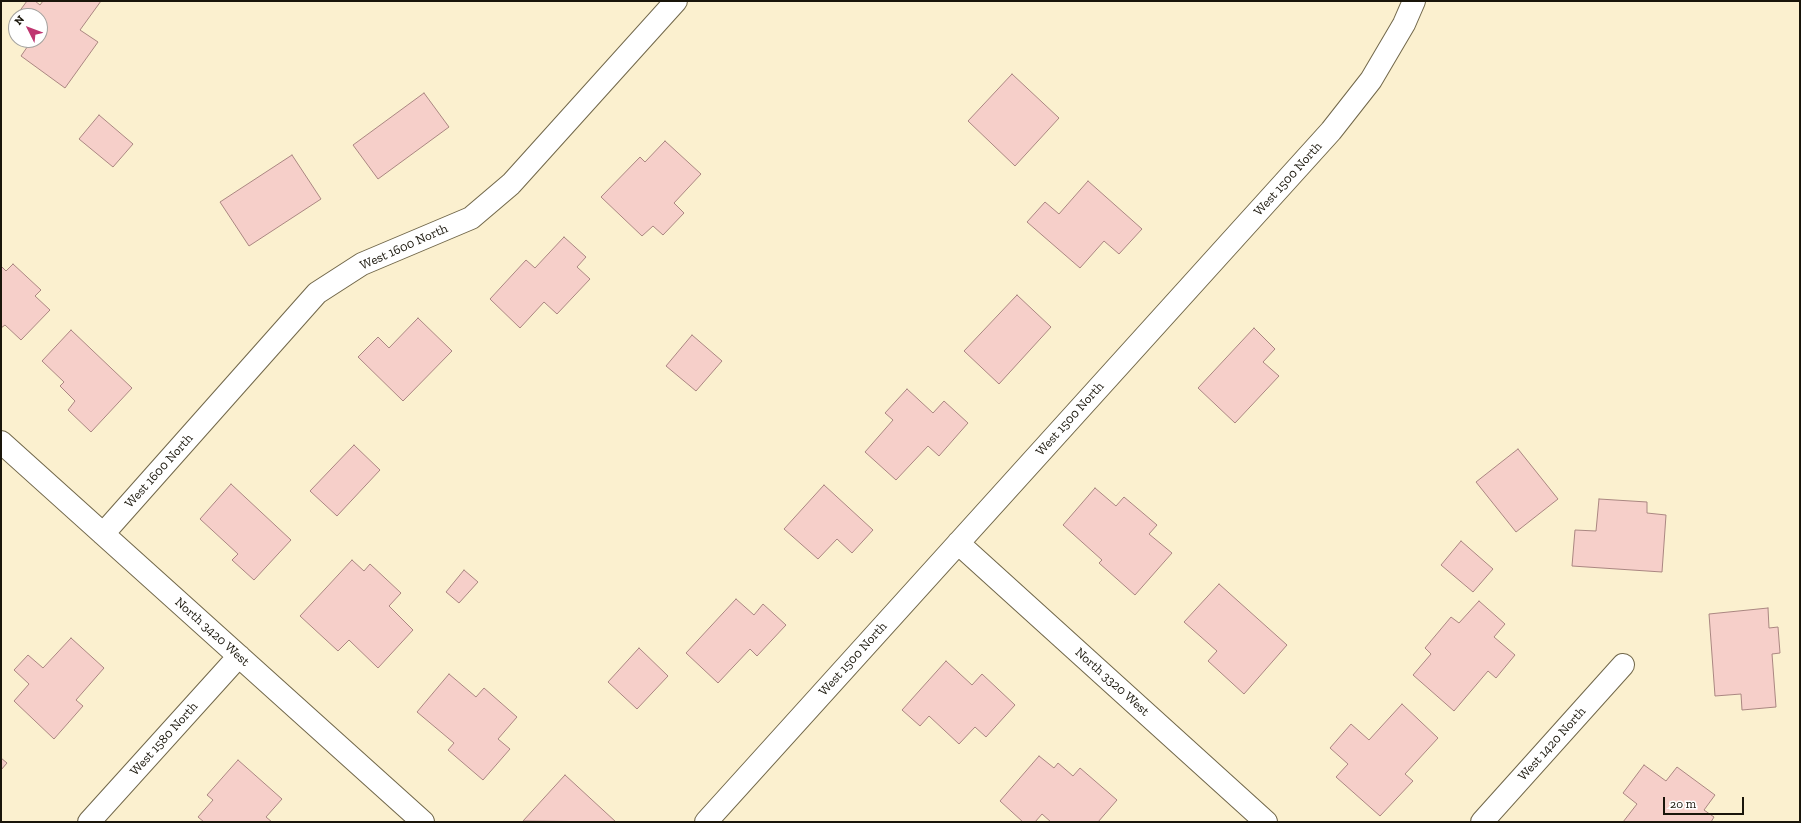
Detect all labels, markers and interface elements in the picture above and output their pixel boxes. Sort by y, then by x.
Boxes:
north arrow [8,8,48,48]
text: N [12,13,27,28]
street label: West 1500 North [1251,139,1325,219]
street label: West 1600 North [358,221,450,273]
street label: West 1500 North [1033,379,1107,459]
street label: West 1600 North [122,431,196,511]
street label: North 3420 West [171,594,253,670]
street label: West 1500 North [816,619,890,699]
street label: North 3320 West [1072,645,1152,719]
street label: West 1580 North [127,699,201,779]
street label: West 1420 North [1515,704,1589,784]
scale bar [1665,789,1746,815]
text: 20 m [1670,797,1696,811]

